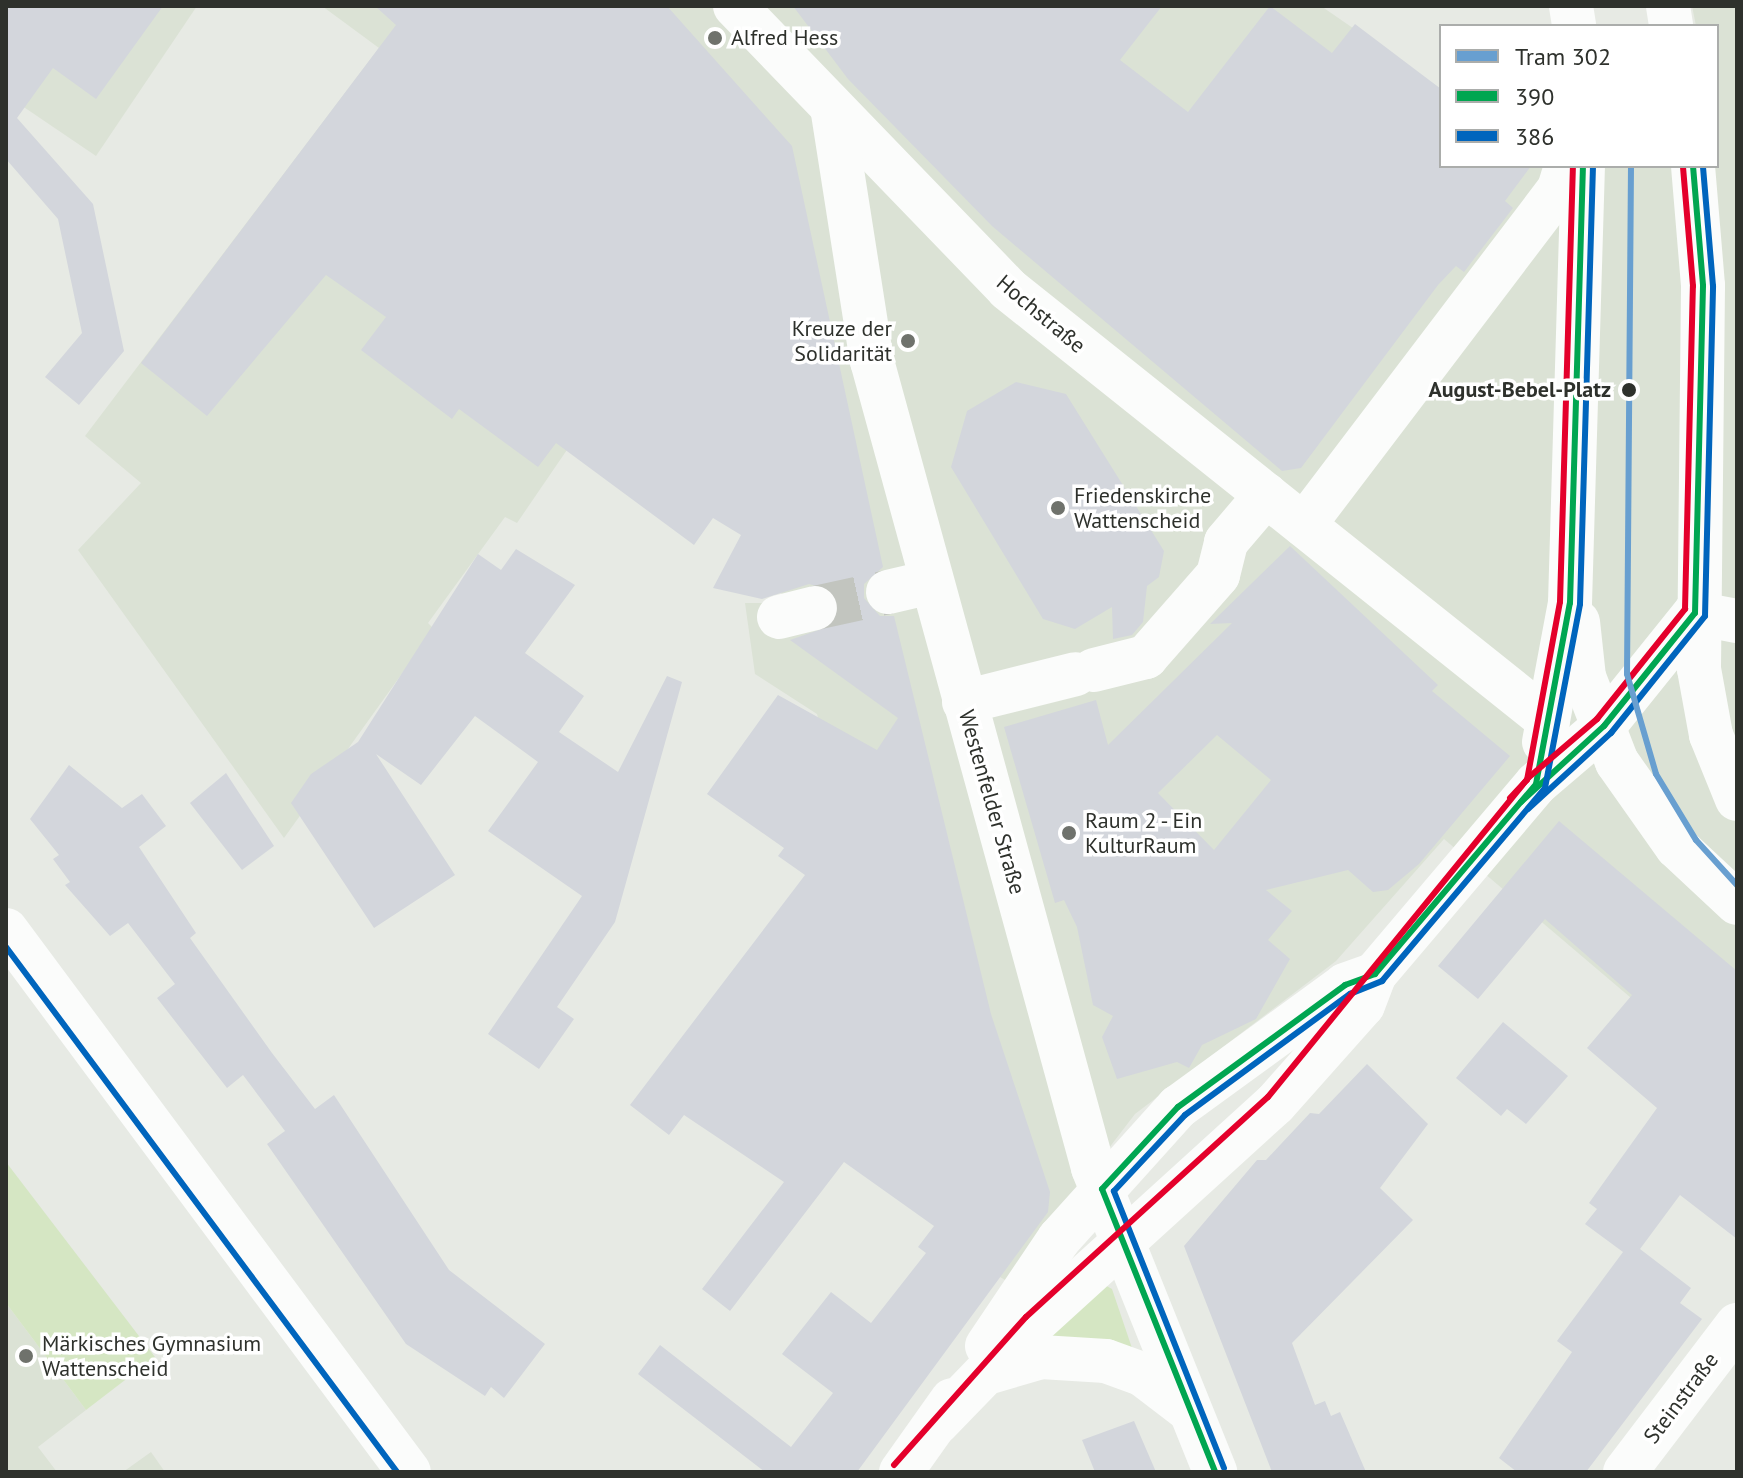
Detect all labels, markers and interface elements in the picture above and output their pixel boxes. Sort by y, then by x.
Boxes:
legend [1439,24,1719,168]
place label: Alfred Hess [731,25,838,51]
marker: Alfred Hess [706,29,724,47]
text: Tram 302 [1515,41,1611,72]
text: 390 [1515,81,1554,112]
text: 386 [1515,121,1554,152]
street label: Hochstraße [991,269,1091,359]
place label: Kreuze der Solidarität [792,315,892,366]
marker: Kreuze der Solidarität [899,332,917,350]
place label: August-Bebel-Platz [1428,377,1611,403]
marker: August-Bebel-Platz [1618,379,1640,401]
place label: Friedenskirche Wattenscheid [1074,482,1211,534]
marker: Friedenskirche Wattenscheid [1049,499,1067,517]
street label: Westenfelder Straße [953,707,1031,897]
place label: Raum 2 - Ein KulturRaum [1085,807,1206,858]
marker: Raum 2 - Ein KulturRaum [1060,824,1078,842]
place label: Märkisches Gymnasium Wattenscheid [42,1330,261,1382]
marker: Märkisches Gymnasium Wattenscheid [17,1347,35,1365]
street label: Steinstraße [1638,1347,1724,1449]

